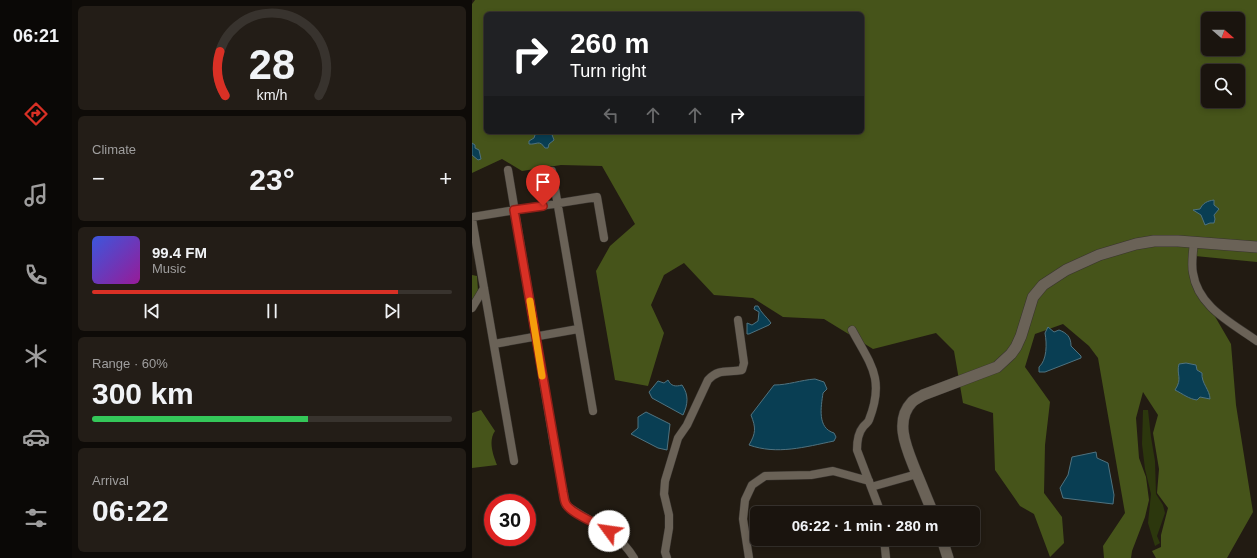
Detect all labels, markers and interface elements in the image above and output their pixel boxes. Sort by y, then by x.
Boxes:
north arrow [1201,12,1245,56]
map controls [1201,12,1245,108]
text: 06:21 [13,26,59,46]
icon: right [504,28,556,80]
text: 260 m [570,28,649,59]
text: 28 [249,41,295,88]
text: Turn right [570,61,646,81]
button: search [1201,64,1245,108]
text: km/h [257,87,288,103]
icon: directions [22,100,50,128]
icon: left [600,104,622,126]
icon: ahead [642,104,664,126]
icon: ahead [684,104,706,126]
icon: right [726,104,748,126]
text: Climate [92,142,136,157]
text: 23° [249,163,295,196]
pin [526,165,560,206]
text: − [92,166,105,191]
text: + [439,166,452,191]
icon: arrive [532,171,554,193]
icon: music [22,181,50,209]
text: 99.4 FM [152,244,207,261]
icon: phone [22,261,50,289]
text: Music [152,261,186,276]
icon: previous [141,300,163,322]
icon: pause [261,300,283,322]
icon: next [381,300,403,322]
icon: climate [22,342,50,370]
text: Range · 60% [92,356,168,371]
text: 300 km [92,377,194,410]
icon: car [22,423,50,451]
text: Arrival [92,473,129,488]
text: 06:22 [92,494,169,527]
speed limit sign: 30 [484,494,536,546]
icon: filters [22,504,50,532]
position arrow [588,510,630,552]
text: 06:22 · 1 min · 280 m [792,517,938,534]

